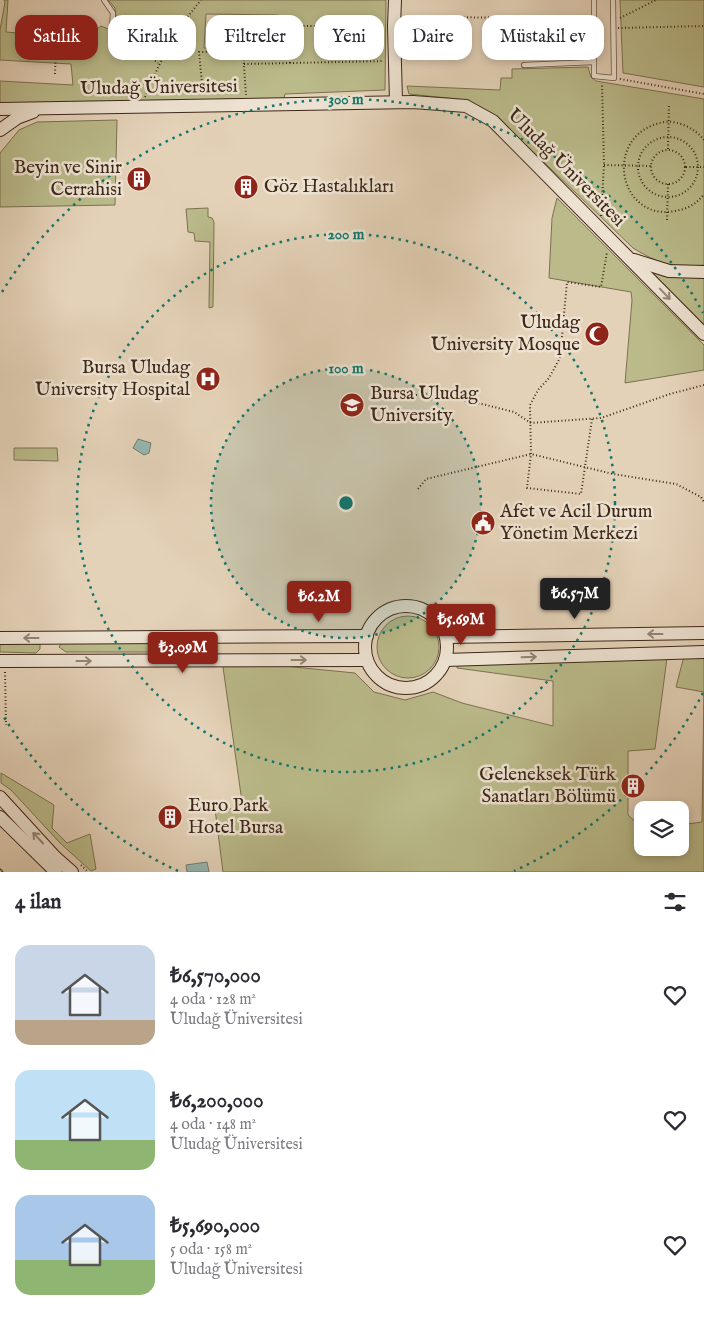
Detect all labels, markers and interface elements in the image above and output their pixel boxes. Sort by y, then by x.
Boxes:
chip: Satılık [15,15,98,60]
chip: Kiralık [108,15,196,60]
chip: Filtreler [206,15,304,60]
chip: Yeni [314,15,384,60]
chip: Daire [394,15,472,60]
chip: Müstakil ev [482,15,604,60]
street label: Uludağ Üniversitesi [80,75,238,101]
text: 300 m [328,90,364,109]
street label: Uludağ Üniversitesi [502,104,630,232]
place label: Beyin ve Sinir Cerrahisi [14,156,122,202]
building icon: Beyin ve Sinir Cerrahisi [126,166,152,192]
building icon: Göz Hastalıkları [233,174,259,200]
place label: Göz Hastalıkları [264,175,394,199]
text: 200 m [328,225,365,244]
one-way arrow [659,288,671,300]
place label: Uludag University Mosque [431,311,581,357]
mosque icon: Uludag University Mosque [584,321,610,347]
place label: Bursa Uludag University Hospital [35,356,191,402]
text: 100 m [328,359,364,378]
hospital icon: Bursa Uludag University Hospital [195,366,221,392]
place label: Bursa Uludag University [370,382,479,428]
school or university icon: Bursa Uludag University [339,392,365,418]
centre of rings [337,494,355,512]
place label: Afet ve Acil Durum Yönetim Merkezi [499,500,653,546]
public building icon: Afet ve Acil Durum Yönetim Merkezi [470,510,496,536]
pin: ₺6.57M [534,578,616,620]
pin: ₺6.2M [284,580,354,623]
text: ₺6.57M [551,584,599,604]
text: ₺6.2M [298,587,340,607]
pin: ₺5.69M [420,604,502,646]
text: ₺5.69M [437,610,485,630]
one-way arrow [648,629,664,639]
pin: ₺3.09M [142,632,224,674]
one-way arrow [23,633,40,643]
text: ₺3.09M [159,638,207,658]
one-way arrow [521,653,537,662]
one-way arrow [290,655,306,665]
one-way arrow [75,656,91,666]
place label: Geleneksek Türk Sanatları Bölümü [479,763,617,809]
building icon: Geleneksek Türk Sanatları Bölümü [620,773,646,799]
place label: Euro Park Hotel Bursa [188,794,284,840]
map controls [634,801,689,856]
button: layers [634,801,689,856]
building icon: Euro Park Hotel Bursa [157,804,183,830]
one-way arrow [32,831,44,844]
icon: filters [661,888,689,916]
text: 4 ilan [15,889,62,916]
text: ₺6,570,000 [170,963,261,990]
icon: home [55,965,115,1025]
icon: heart [661,981,689,1009]
text: 4 oda · 128 m² [170,990,256,1010]
text: Uludağ Üniversitesi [170,1010,303,1030]
text: ₺6,200,000 [170,1088,263,1115]
icon: home [55,1090,115,1150]
icon: heart [661,1106,689,1134]
text: 4 oda · 148 m² [170,1115,256,1135]
text: Uludağ Üniversitesi [170,1135,303,1155]
text: ₺5,690,000 [170,1213,260,1240]
icon: home [55,1215,115,1275]
icon: heart [661,1231,689,1259]
text: 5 oda · 158 m² [170,1240,252,1260]
text: Uludağ Üniversitesi [170,1260,303,1280]

